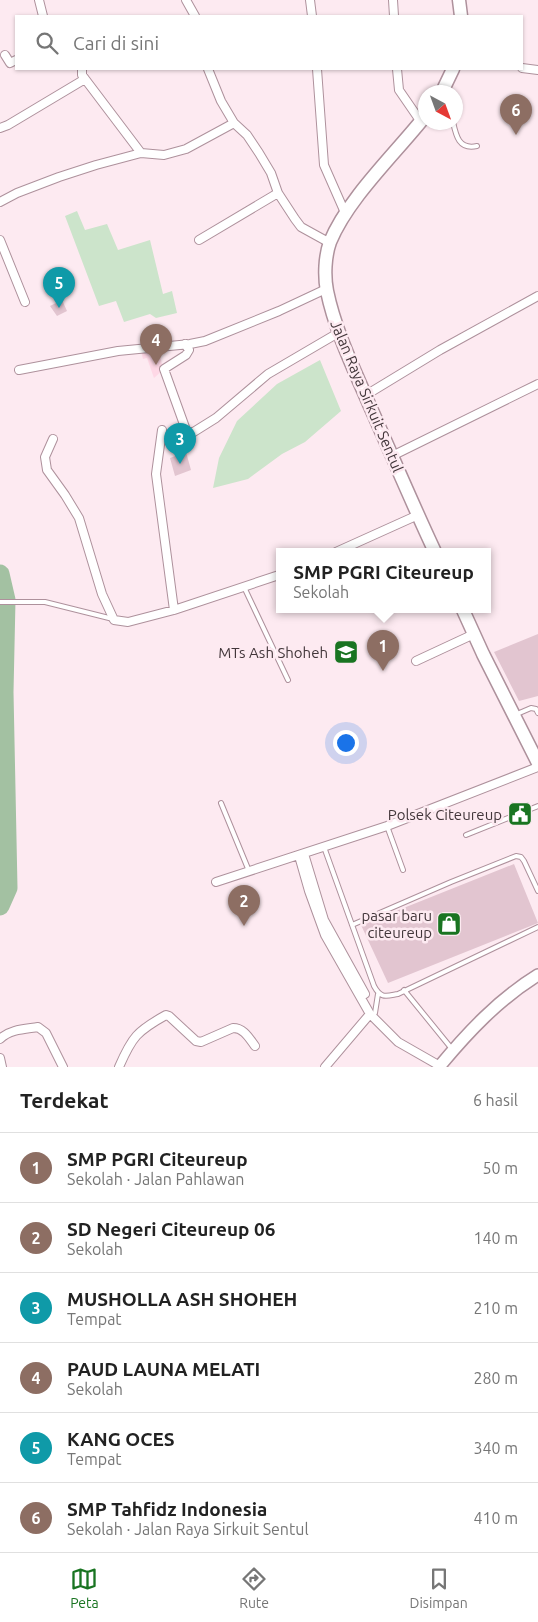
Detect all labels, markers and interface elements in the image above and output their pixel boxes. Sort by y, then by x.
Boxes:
search box [15,15,523,70]
icon: search [33,29,61,57]
text: Cari di sini [73,32,159,54]
north arrow [418,85,463,130]
pin: 6 [500,94,532,135]
pin: 5 [43,267,75,308]
street label: Jalan Raya Sirkuit Sentul [327,317,407,475]
pin: 4 [140,324,172,365]
pin: 3 [164,423,196,464]
popup [276,548,491,613]
text: SMP PGRI Citeureup [293,561,474,583]
text: Sekolah [293,583,349,601]
pin: 1 [367,630,399,671]
school or university icon: MTs Ash Shoheh [333,639,359,665]
place label: MTs Ash Shoheh [218,644,328,661]
your location [333,730,359,756]
public building icon: Polsek Citeureup [507,801,533,827]
place label: Polsek Citeureup [388,806,502,823]
pin: 2 [228,885,260,926]
place label: pasar baru citeureup [361,907,432,941]
shop icon: pasar baru citeureup [436,911,462,937]
text: Terdekat [20,1088,108,1112]
text: 6 hasil [473,1091,518,1109]
text: SMP PGRI Citeureup [67,1148,248,1170]
text: 1 [31,1159,41,1177]
text: 50 m [482,1159,518,1177]
text: Sekolah · Jalan Pahlawan [67,1170,245,1188]
text: SD Negeri Citeureup 06 [67,1218,275,1240]
text: 2 [31,1229,41,1247]
text: 140 m [473,1229,518,1247]
text: Sekolah [67,1240,123,1258]
text: MUSHOLLA ASH SHOHEH [67,1288,297,1310]
text: 3 [31,1299,41,1317]
text: 210 m [473,1299,518,1317]
text: Tempat [67,1310,122,1328]
text: PAUD LAUNA MELATI [67,1358,260,1380]
text: 4 [31,1369,41,1387]
text: 280 m [473,1369,518,1387]
text: Sekolah [67,1380,123,1398]
text: KANG OCES [67,1428,175,1450]
text: 5 [31,1439,41,1457]
text: 340 m [473,1439,518,1457]
text: Tempat [67,1450,122,1468]
text: SMP Tahfidz Indonesia [67,1498,267,1520]
text: 6 [31,1509,41,1527]
text: 410 m [473,1509,518,1527]
text: Sekolah · Jalan Raya Sirkuit Sentul [67,1520,309,1538]
tab: Peta [70,1565,99,1611]
tab: Rute [239,1565,269,1611]
tab: Disimpan [410,1565,468,1611]

